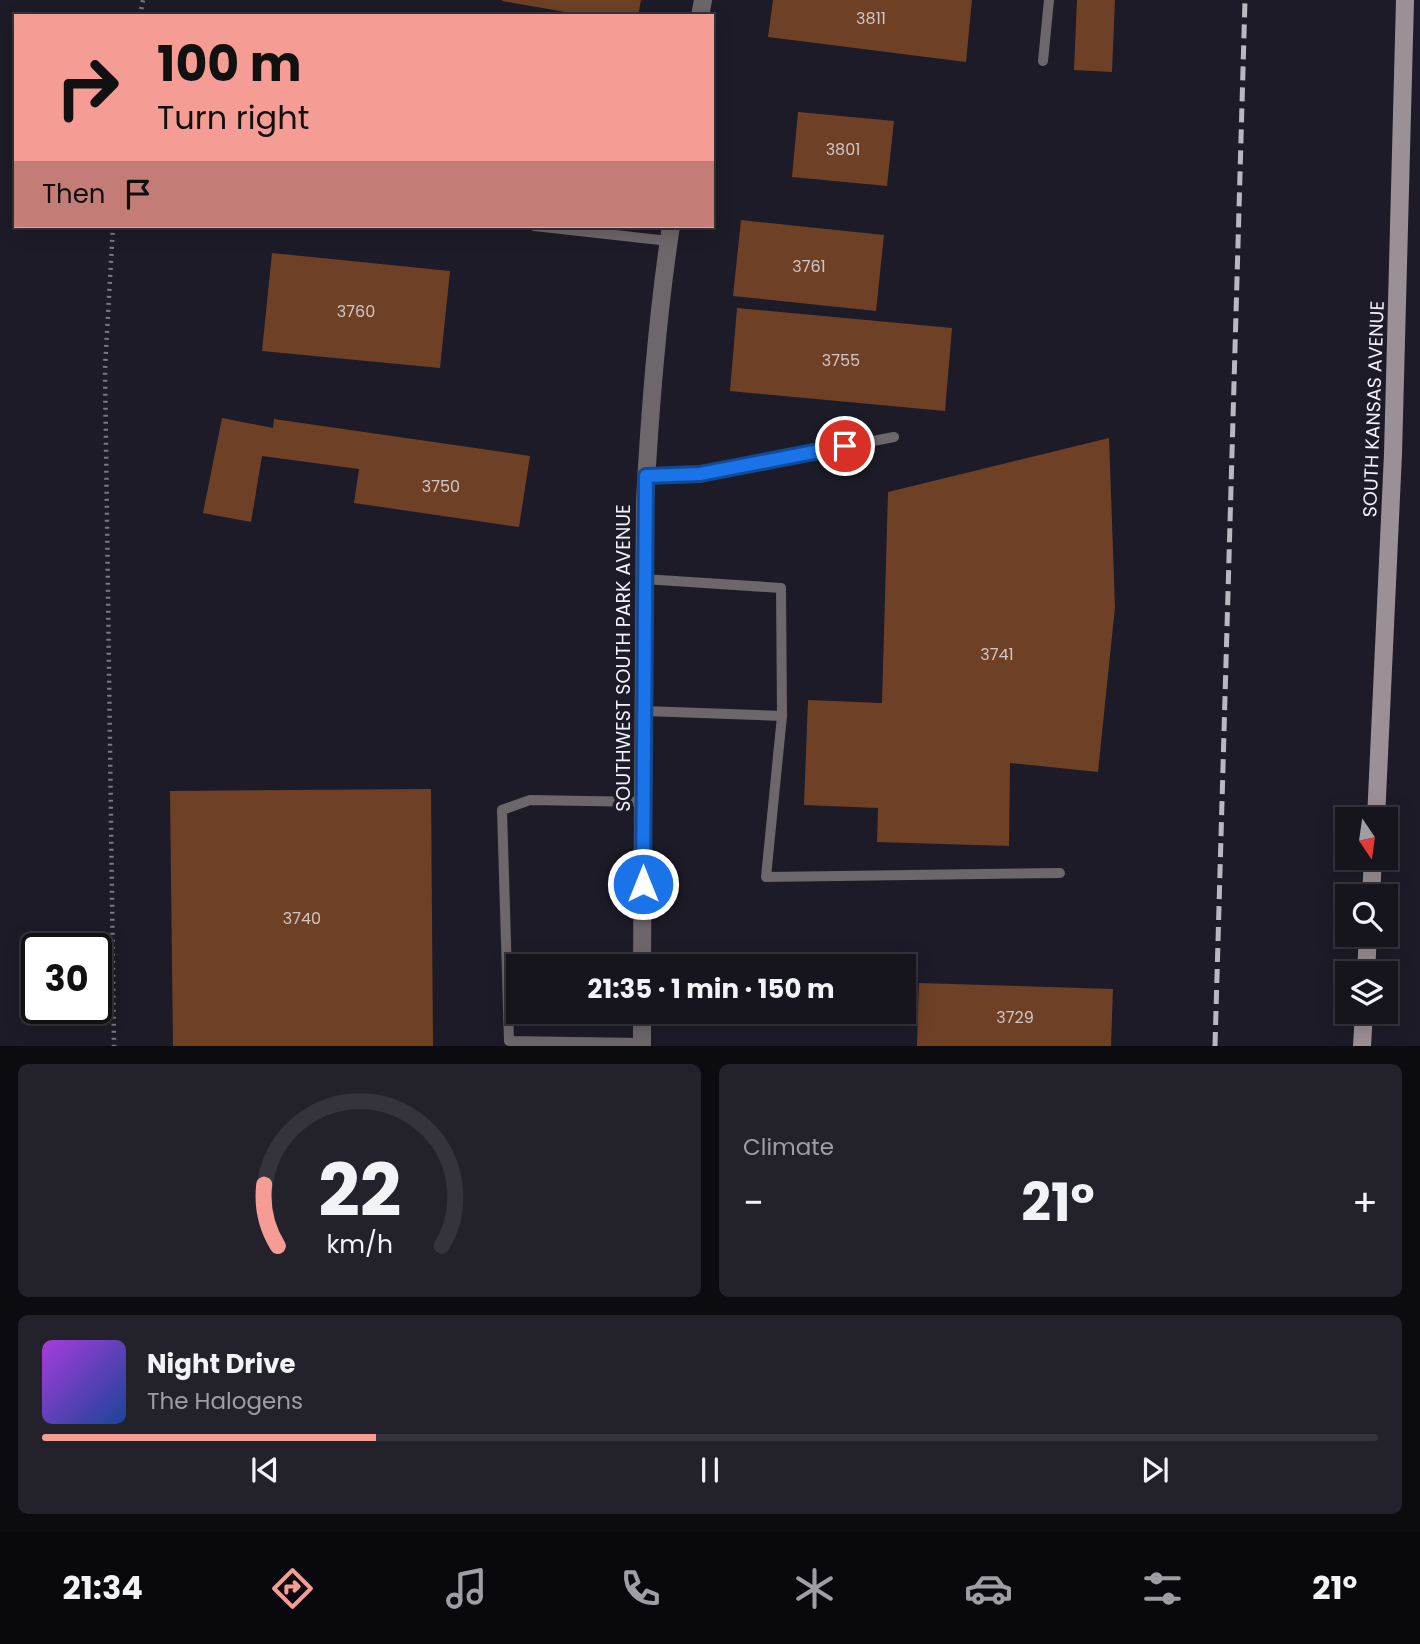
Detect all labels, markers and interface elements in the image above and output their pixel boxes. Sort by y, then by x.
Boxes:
house number: 3811 [856,7,886,30]
text: 100 m [157,30,302,98]
icon: right [42,42,133,133]
text: Turn right [157,95,309,140]
house number: 3801 [826,138,860,161]
icon: arrive [119,175,157,213]
text: Then [42,176,105,212]
house number: 3761 [792,255,826,278]
house number: 3760 [337,300,375,323]
street label: SOUTH KANSAS AVENUE [1356,300,1391,518]
house number: 3755 [822,349,860,372]
pin [815,416,875,476]
icon: arrive [826,427,864,465]
house number: 3750 [422,475,460,498]
street label: SOUTHWEST SOUTH PARK AVENUE [610,504,637,812]
house number: 3741 [980,643,1014,666]
north arrow [1335,807,1398,870]
map controls [1335,807,1398,1024]
position arrow [606,847,680,921]
button: search [1335,884,1398,947]
house number: 3740 [283,907,321,930]
speed limit sign: 30 [21,933,112,1024]
button: layers [1335,961,1398,1024]
text: 21:35 · 1 min · 150 m [588,971,834,1007]
house number: 3729 [996,1006,1034,1029]
text: Climate [743,1131,834,1163]
text: 22 [318,1141,401,1242]
text: 21° [1021,1166,1095,1239]
text: − [743,1176,764,1229]
text: + [1352,1176,1378,1229]
text: km/h [326,1227,393,1262]
text: Night Drive [147,1346,295,1382]
text: The Halogens [147,1385,303,1417]
icon: previous [246,1451,284,1489]
icon: pause [691,1451,729,1489]
icon: next [1136,1451,1174,1489]
icon: directions [268,1564,317,1613]
icon: music [442,1564,491,1613]
icon: phone [616,1564,665,1613]
icon: climate [790,1564,839,1613]
icon: car [964,1564,1013,1613]
icon: filters [1138,1564,1187,1613]
text: 21:34 [63,1565,143,1610]
text: 21° [1312,1565,1357,1610]

